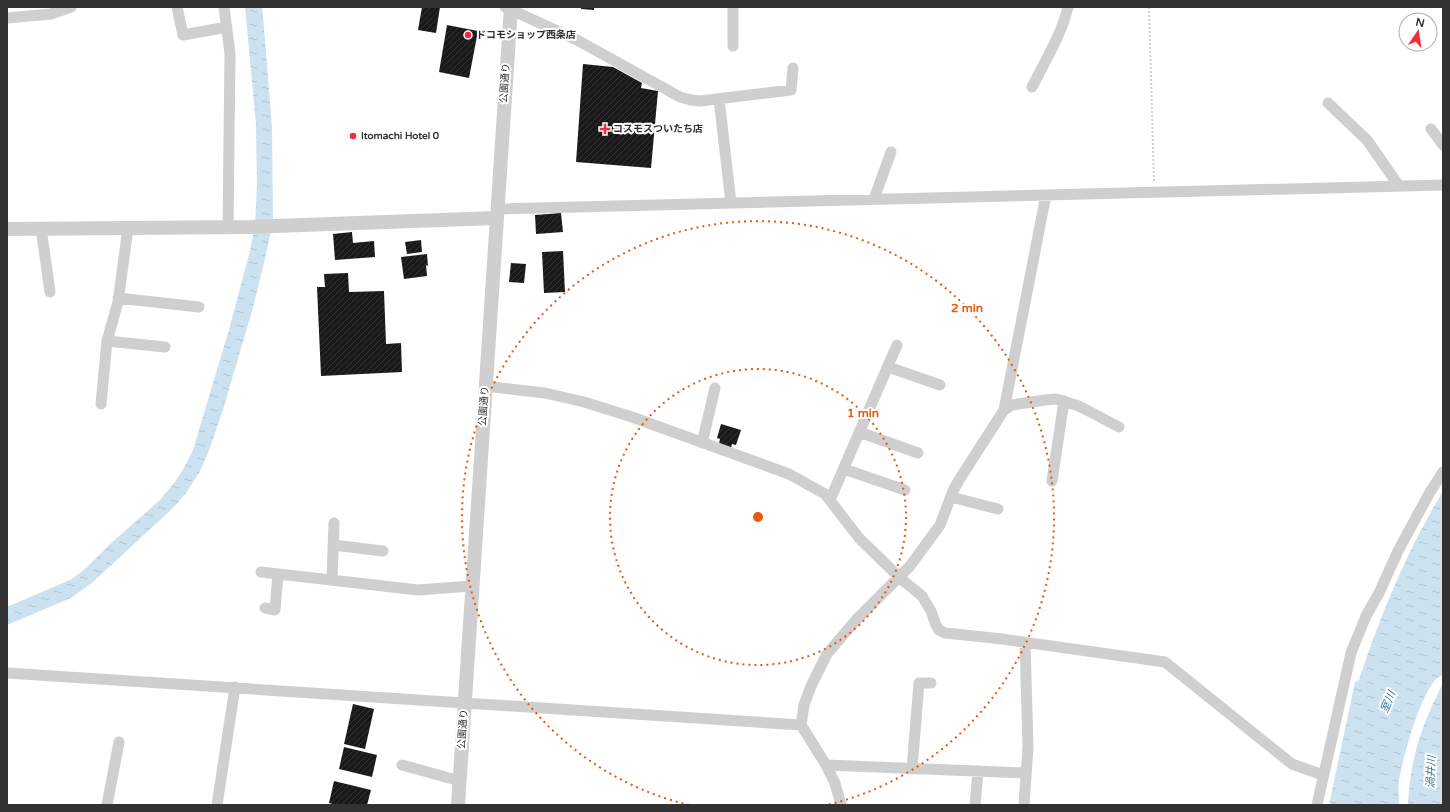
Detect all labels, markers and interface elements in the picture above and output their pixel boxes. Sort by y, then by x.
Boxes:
north arrow [1398,12,1438,52]
text: N [1414,15,1426,30]
place label: ドコモショップ西条店 [476,29,576,41]
marker: ドコモショップ西条店 [463,30,473,40]
street label: 公園通り [498,63,512,103]
place label: コスモスついたち店 [613,123,703,135]
marker: コスモスついたち店 [600,124,610,134]
place label: Itomachi Hotel 0 [361,130,440,142]
marker: Itomachi Hotel 0 [348,131,358,141]
text: 2 min [951,301,983,315]
street label: 公園通り [477,386,491,426]
text: 1 min [847,406,879,420]
centre of rings [751,510,765,524]
water label: 室川 [1378,688,1399,715]
street label: 公園通り [456,709,470,749]
water label: 渦井川 [1424,754,1438,789]

